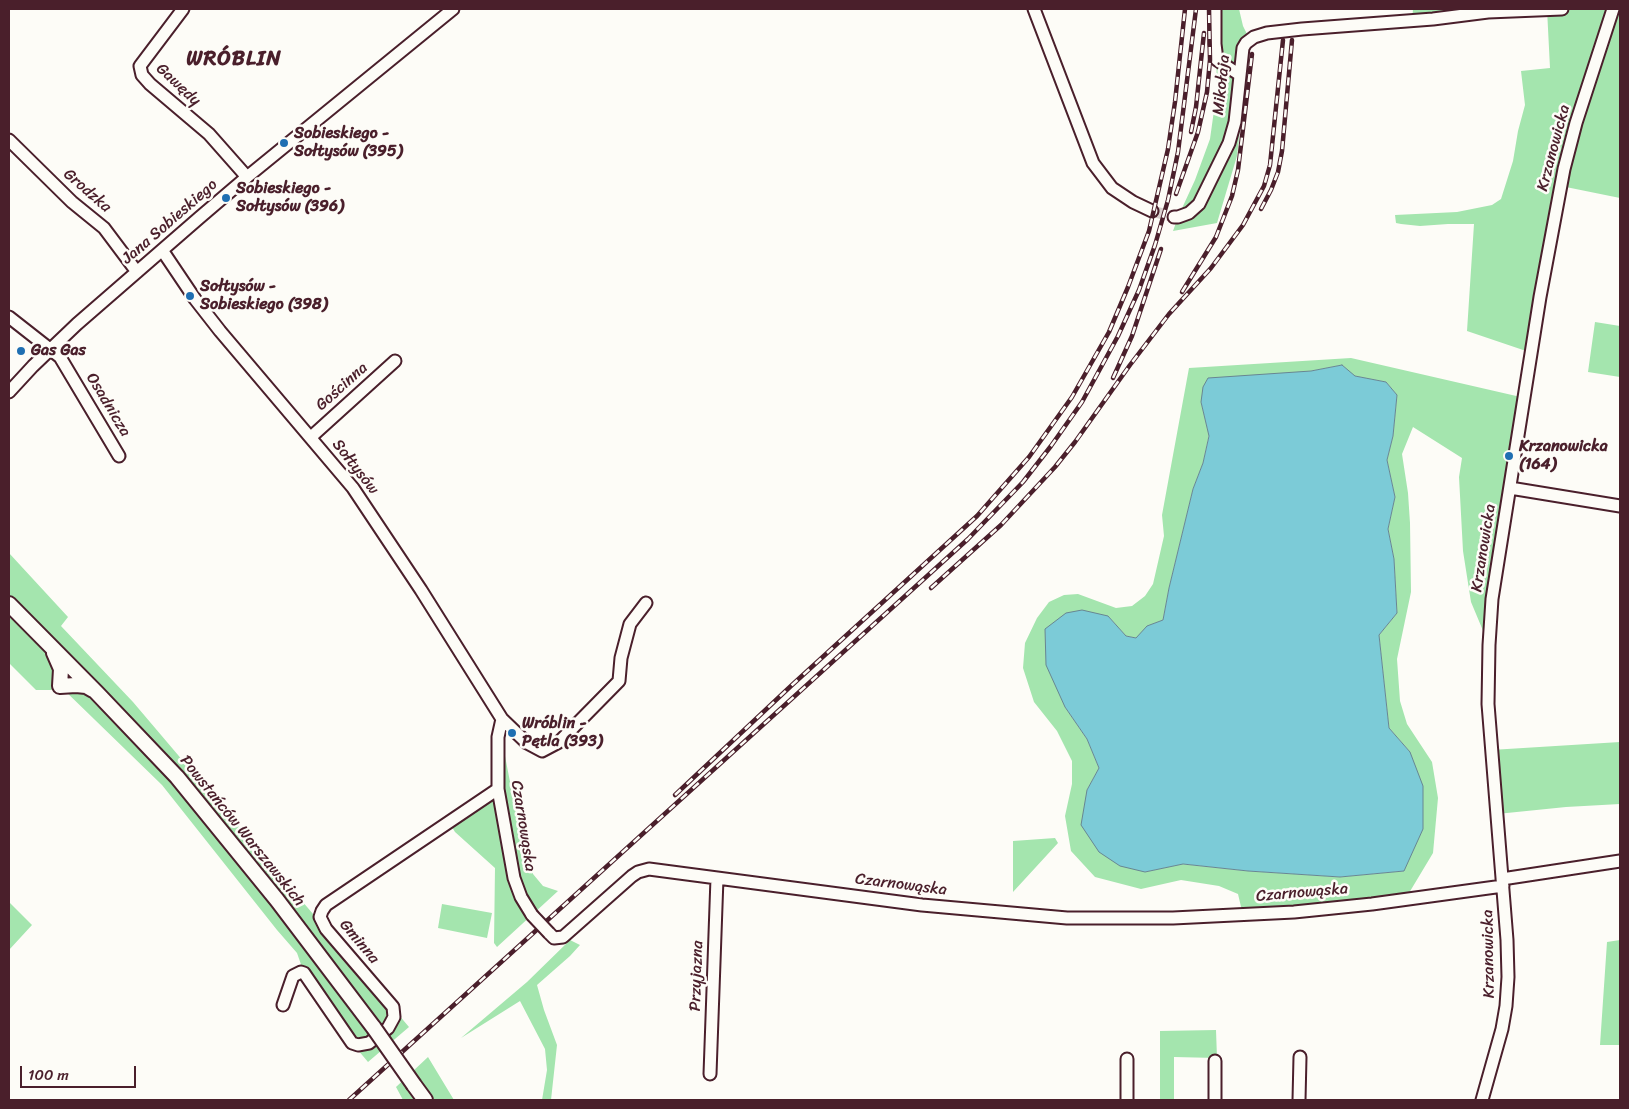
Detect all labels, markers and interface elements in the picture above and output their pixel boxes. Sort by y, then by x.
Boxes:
district label: WRÓBLIN [185,47,283,73]
street label: Mikołaja [1209,54,1235,116]
street label: Gawędy [152,60,204,110]
street label: Krzanowicka [1533,103,1575,193]
place label: Sobieskiego - Sołtysów (395) [294,124,402,162]
marker: Sobieskiego - Sołtysów (395) [278,137,290,149]
street label: Grodzka [59,165,115,217]
street label: Jana Sobieskiego [118,175,222,269]
place label: Sobieskiego - Sołtysów (396) [236,179,344,217]
marker: Sobieskiego - Sołtysów (396) [220,192,232,204]
place label: Sołtysów - Sobieskiego (398) [200,277,327,315]
marker: Sołtysów - Sobieskiego (398) [184,290,196,302]
place label: Gas Gas [31,341,86,361]
marker: Gas Gas [15,345,27,357]
street label: Gościnna [312,359,372,415]
street label: Osadnicza [82,370,134,440]
street label: Sołtysów [328,436,382,498]
place label: Krzanowicka (164) [1519,437,1608,475]
marker: Krzanowicka (164) [1503,450,1515,462]
street label: Krzanowicka [1468,503,1500,593]
place label: Wróblin - Pętla (393) [522,714,602,752]
marker: Wróblin - Pętla (393) [506,727,518,739]
street label: Powstańców Warszawskich [175,752,309,910]
street label: Czarnowąska [506,779,540,873]
street label: Czarnowąska [854,870,948,900]
street label: Czarnowąska [1255,879,1349,907]
street label: Krzanowicka [1479,909,1499,999]
street label: Gminna [335,916,383,968]
street label: Przyjazna [686,940,708,1012]
scale bar [22,1056,139,1088]
text: 100 m [28,1062,69,1088]

